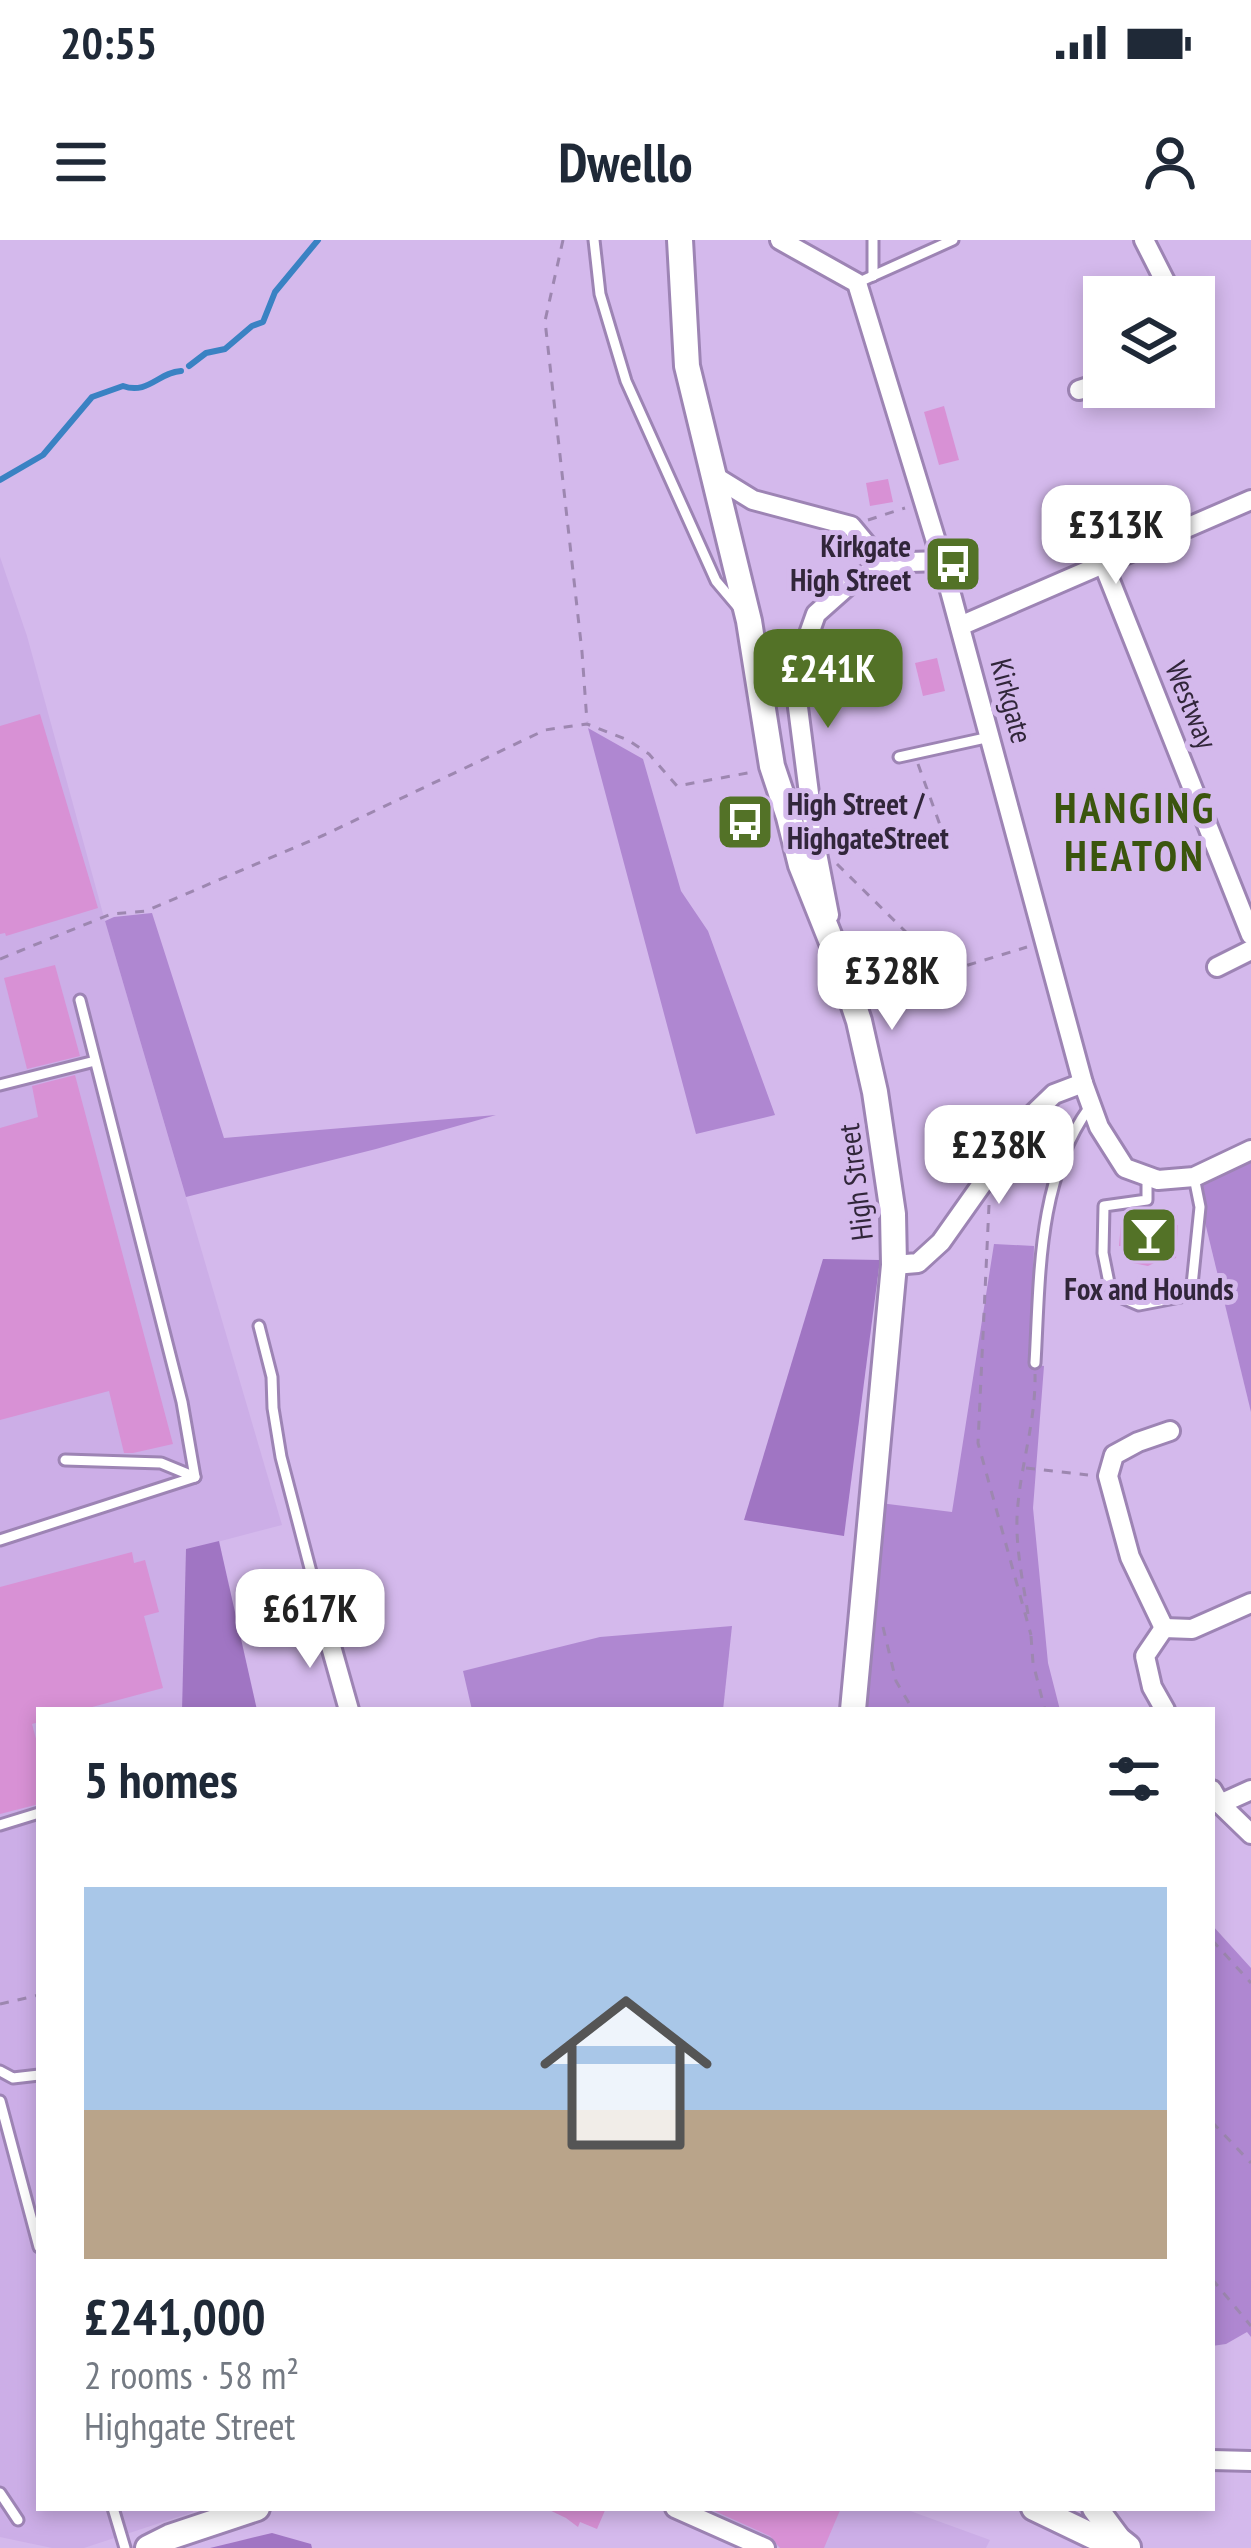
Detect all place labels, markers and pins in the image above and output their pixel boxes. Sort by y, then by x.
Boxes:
pin: £313K [1032,485,1200,587]
place label: Kirkgate High Street [790,526,911,599]
bus stop icon: Kirkgate High Street [922,533,984,595]
pin: £241K [744,629,912,731]
place label: High Street / HighgateStreet [787,784,949,857]
bus stop icon: High Street / HighgateStreet [714,791,776,853]
pin: £328K [808,931,976,1033]
pin: £238K [915,1105,1083,1207]
bar icon: Fox and Hounds [1118,1204,1180,1266]
place label: Fox and Hounds [1064,1269,1234,1308]
pin: £617K [226,1569,394,1671]

